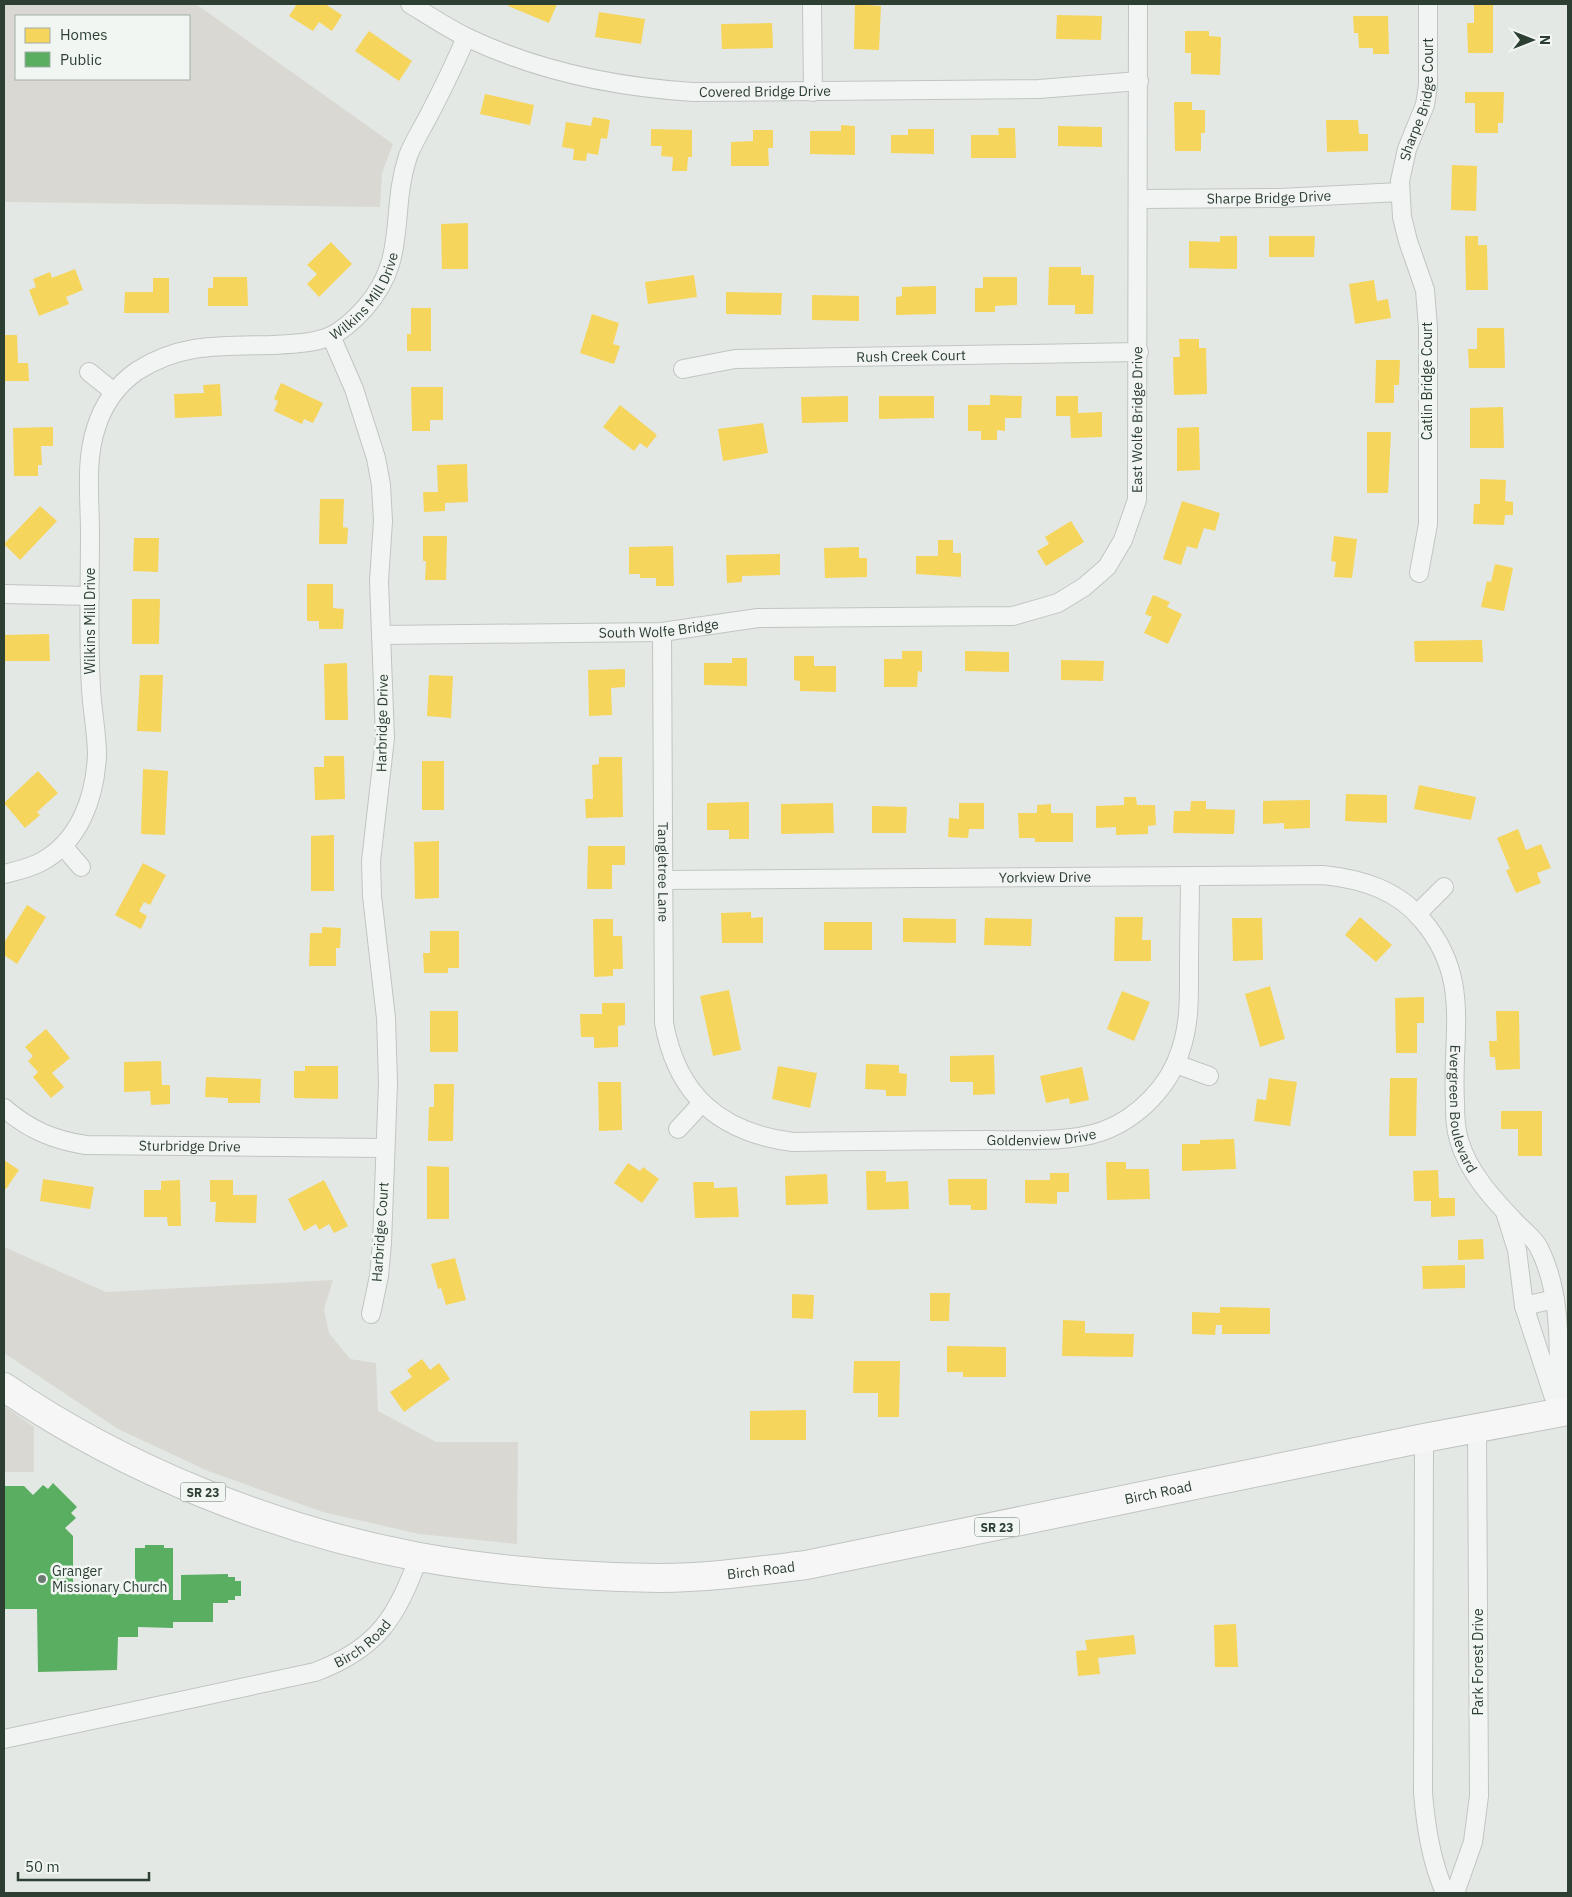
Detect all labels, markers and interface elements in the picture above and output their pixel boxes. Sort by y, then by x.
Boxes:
legend [15,15,190,80]
north arrow [1507,15,1557,65]
text: Homes [60,25,108,44]
text: N [1536,35,1554,45]
street label: Sharpe Bridge Court [1396,38,1437,162]
text: Public [60,50,102,69]
street label: Covered Bridge Drive [699,82,831,101]
street label: Sharpe Bridge Drive [1207,186,1332,208]
street label: Wilkins Mill Drive [326,250,402,344]
street label: Catlin Bridge Court [1418,322,1436,440]
street label: Rush Creek Court [856,346,966,366]
street label: East Wolfe Bridge Drive [1128,346,1146,493]
street label: Wilkins Mill Drive [81,567,99,674]
street label: South Wolfe Bridge [599,615,720,642]
street label: Harbridge Drive [372,673,392,772]
street label: Tangletree Lane [654,822,672,922]
street label: Yorkview Drive [999,868,1092,886]
street label: Evergreen Boulevard [1445,1044,1481,1176]
street label: Goldenview Drive [987,1125,1098,1149]
street label: Sturbridge Drive [139,1137,241,1156]
street label: Harbridge Court [368,1181,392,1283]
street label: Birch Road [1123,1477,1194,1508]
road number: SR 23 [180,1482,226,1501]
road number: SR 23 [974,1518,1020,1536]
street label: Birch Road [726,1557,796,1583]
place label: Granger Missionary Church [52,1562,167,1596]
marker: Granger Missionary Church [36,1573,48,1585]
street label: Park Forest Drive [1469,1608,1487,1716]
street label: Birch Road [331,1616,395,1672]
scale bar [18,1850,149,1882]
text: 50 m [25,1857,60,1876]

